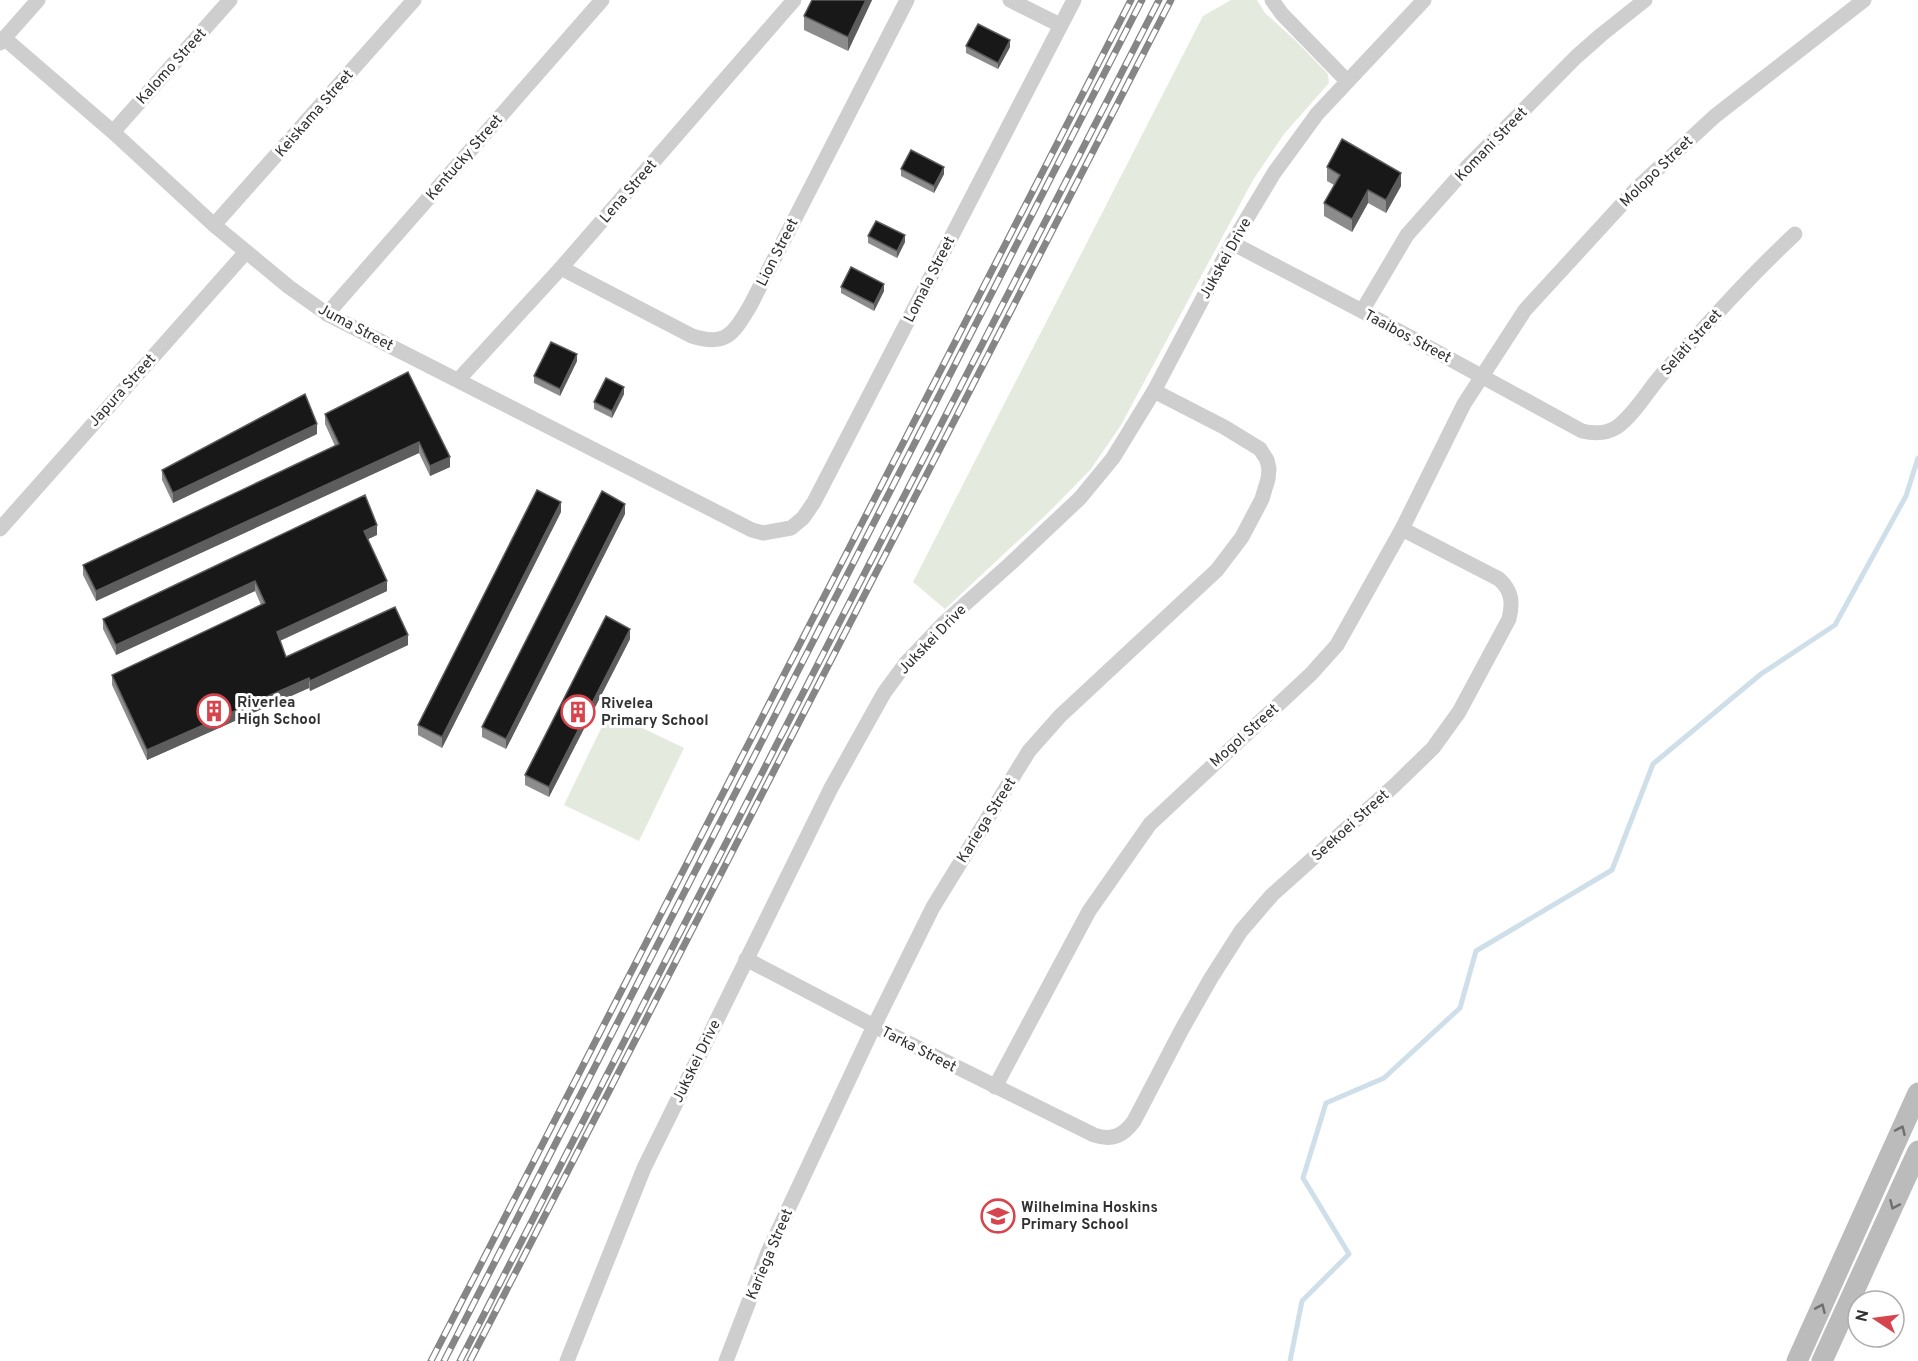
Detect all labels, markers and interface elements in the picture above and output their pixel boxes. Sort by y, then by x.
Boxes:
street label: Kalomo Street [133,25,211,109]
street label: Keiskama Street [272,66,358,162]
street label: Komani Street [1452,104,1532,186]
street label: Kentucky Street [423,111,508,205]
street label: Molopo Street [1616,132,1698,212]
street label: Lena Street [596,156,662,228]
street label: Jukskei Drive [1196,215,1256,303]
street label: Lion Street [753,216,804,290]
street label: Lomala Street [901,233,960,326]
street label: Juma Street [315,301,396,356]
street label: Taaibos Street [1360,306,1454,368]
street label: Selati Street [1657,306,1727,380]
street label: Japura Street [85,351,161,431]
street label: Jukskei Drive [895,601,971,679]
building icon: Riverlea High School [196,693,232,729]
place label: Riverlea High School [237,694,321,730]
building icon: Rivelea Primary School [560,694,596,730]
place label: Rivelea Primary School [601,695,709,731]
street label: Mogol Street [1207,700,1283,772]
street label: Kariega Street [954,775,1021,867]
street label: Seekoei Street [1308,786,1394,866]
street label: Jukskei Drive [669,1017,726,1106]
street label: Tarka Street [878,1023,959,1077]
one-way arrow [1894,1125,1906,1136]
school or university icon: Wilhelmina Hoskins Primary School [980,1198,1016,1234]
one-way arrow [1889,1198,1901,1209]
place label: Wilhelmina Hoskins Primary School [1021,1199,1158,1235]
street label: Kariega Street [743,1206,798,1303]
north arrow [1846,1289,1906,1349]
one-way arrow [1813,1303,1825,1314]
text: N [1852,1308,1874,1324]

